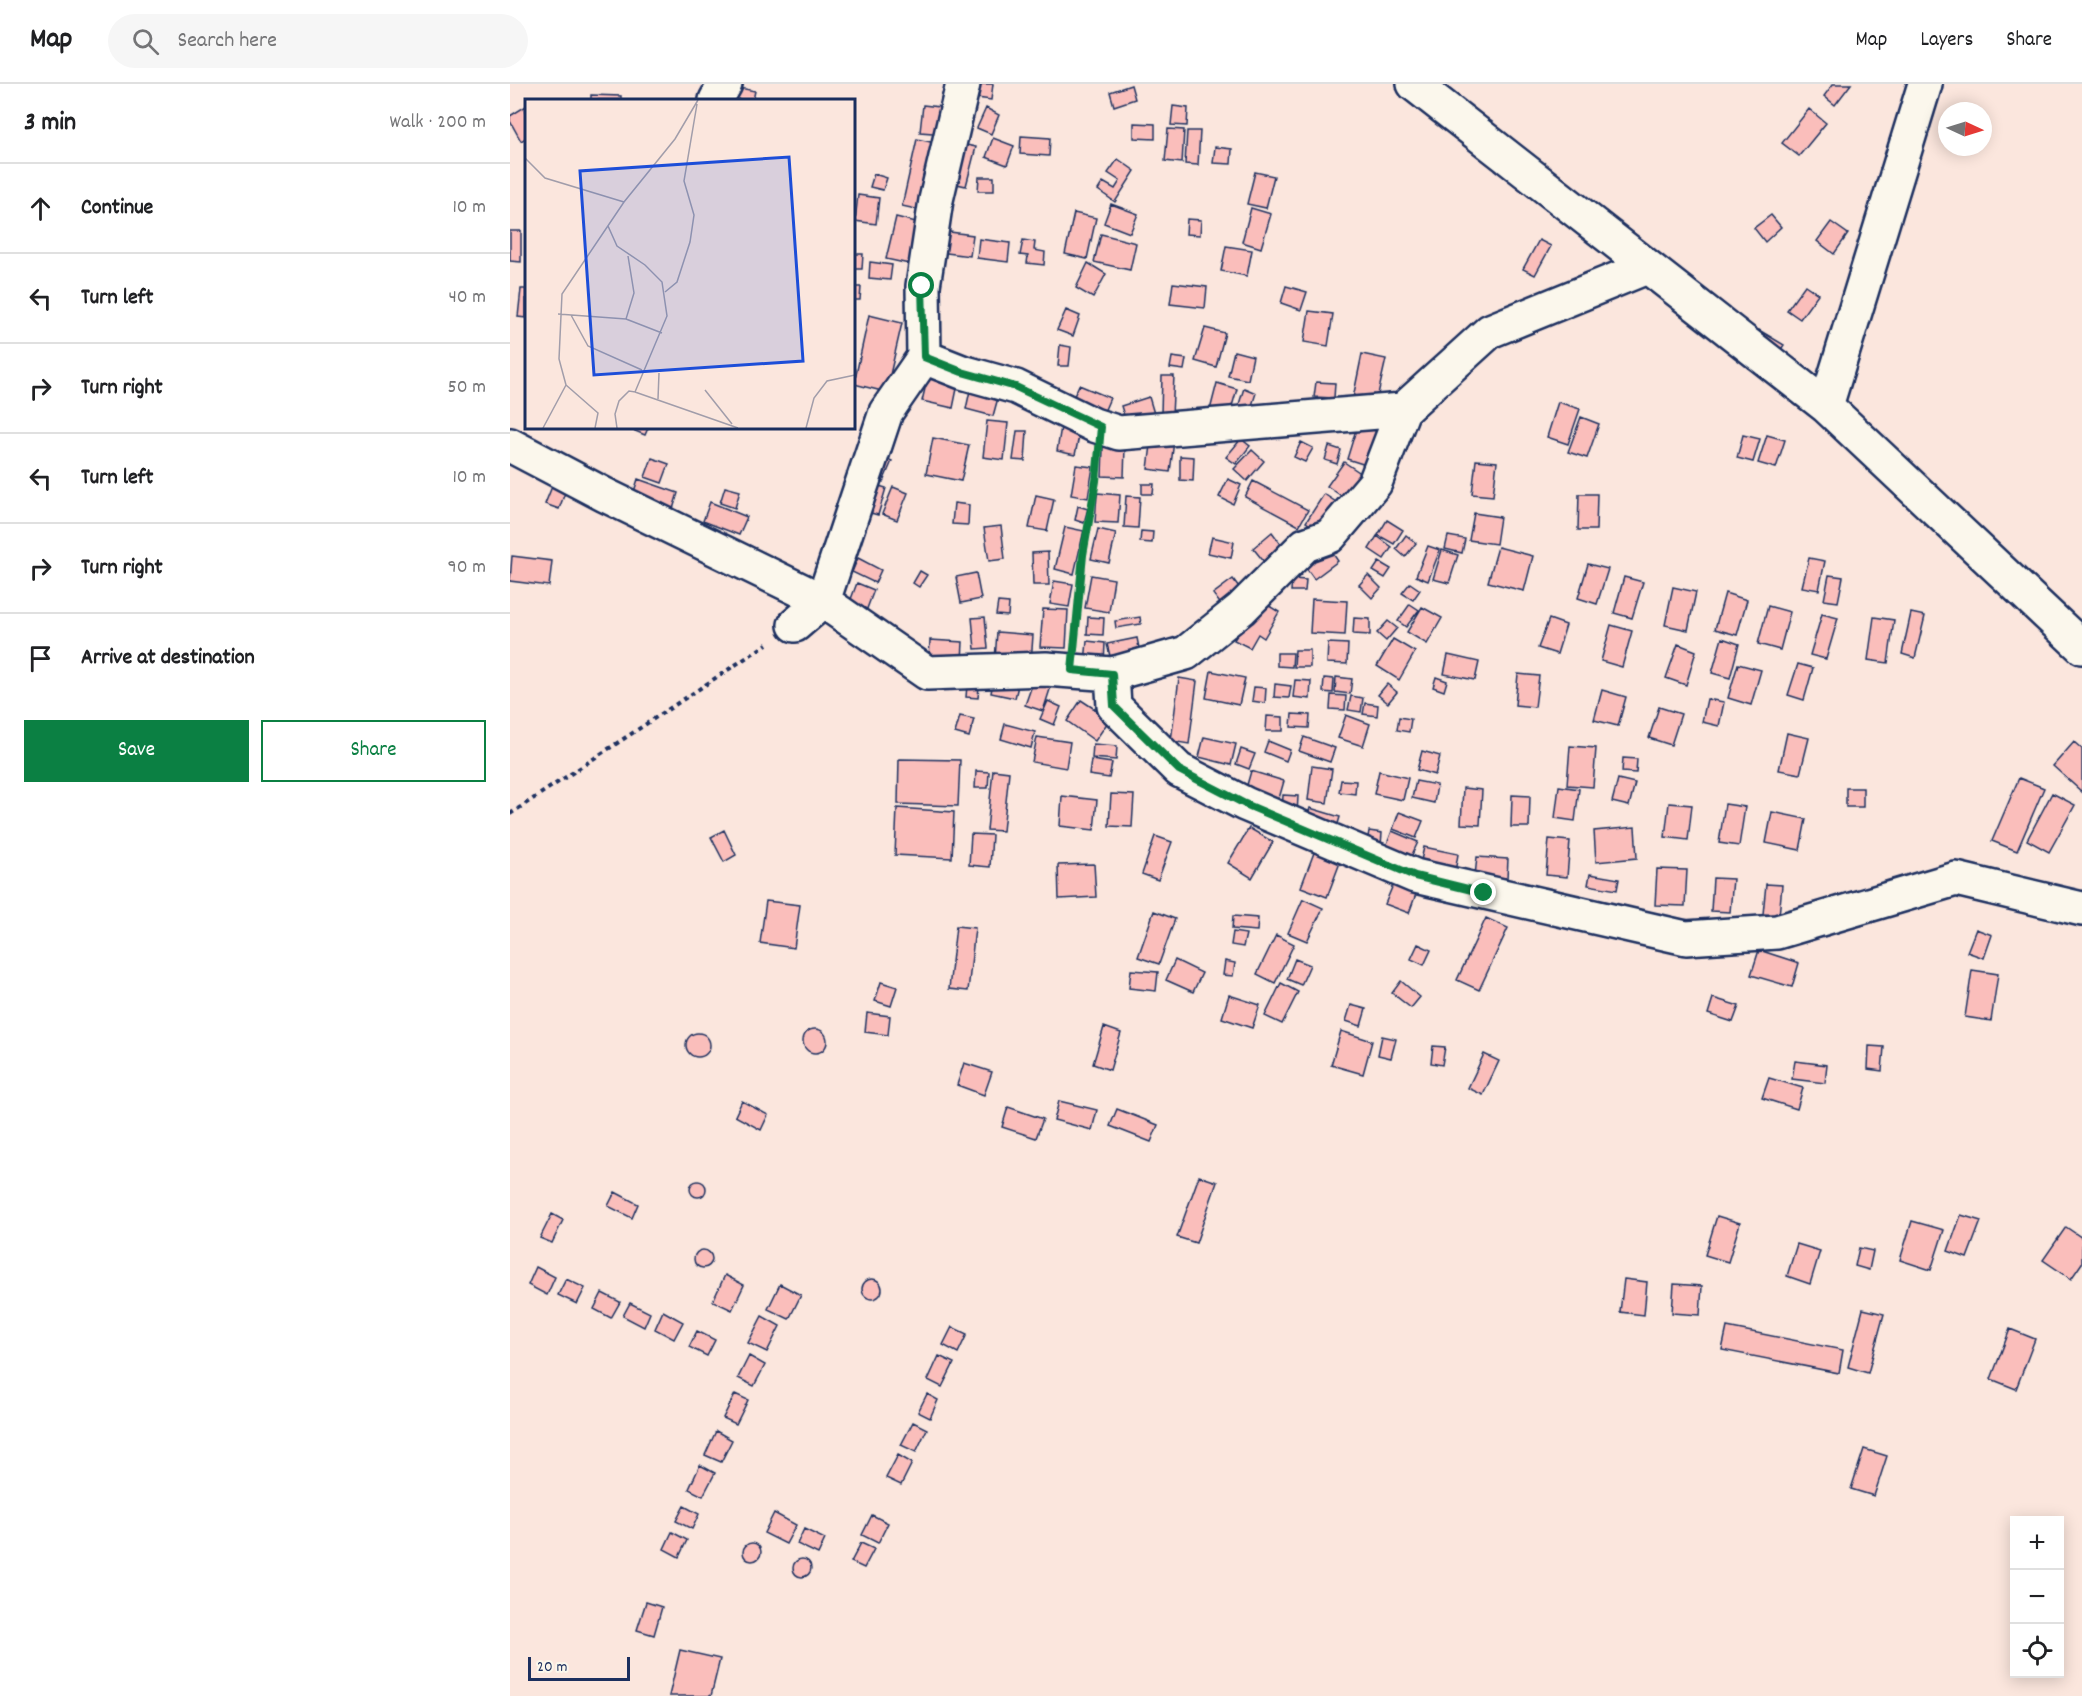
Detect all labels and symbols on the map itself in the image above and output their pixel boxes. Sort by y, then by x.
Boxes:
inset map [525,99,855,429]
north arrow [1938,102,1992,156]
route start [908,272,934,298]
route end [1470,879,1496,905]
scale bar [528,1654,630,1682]

